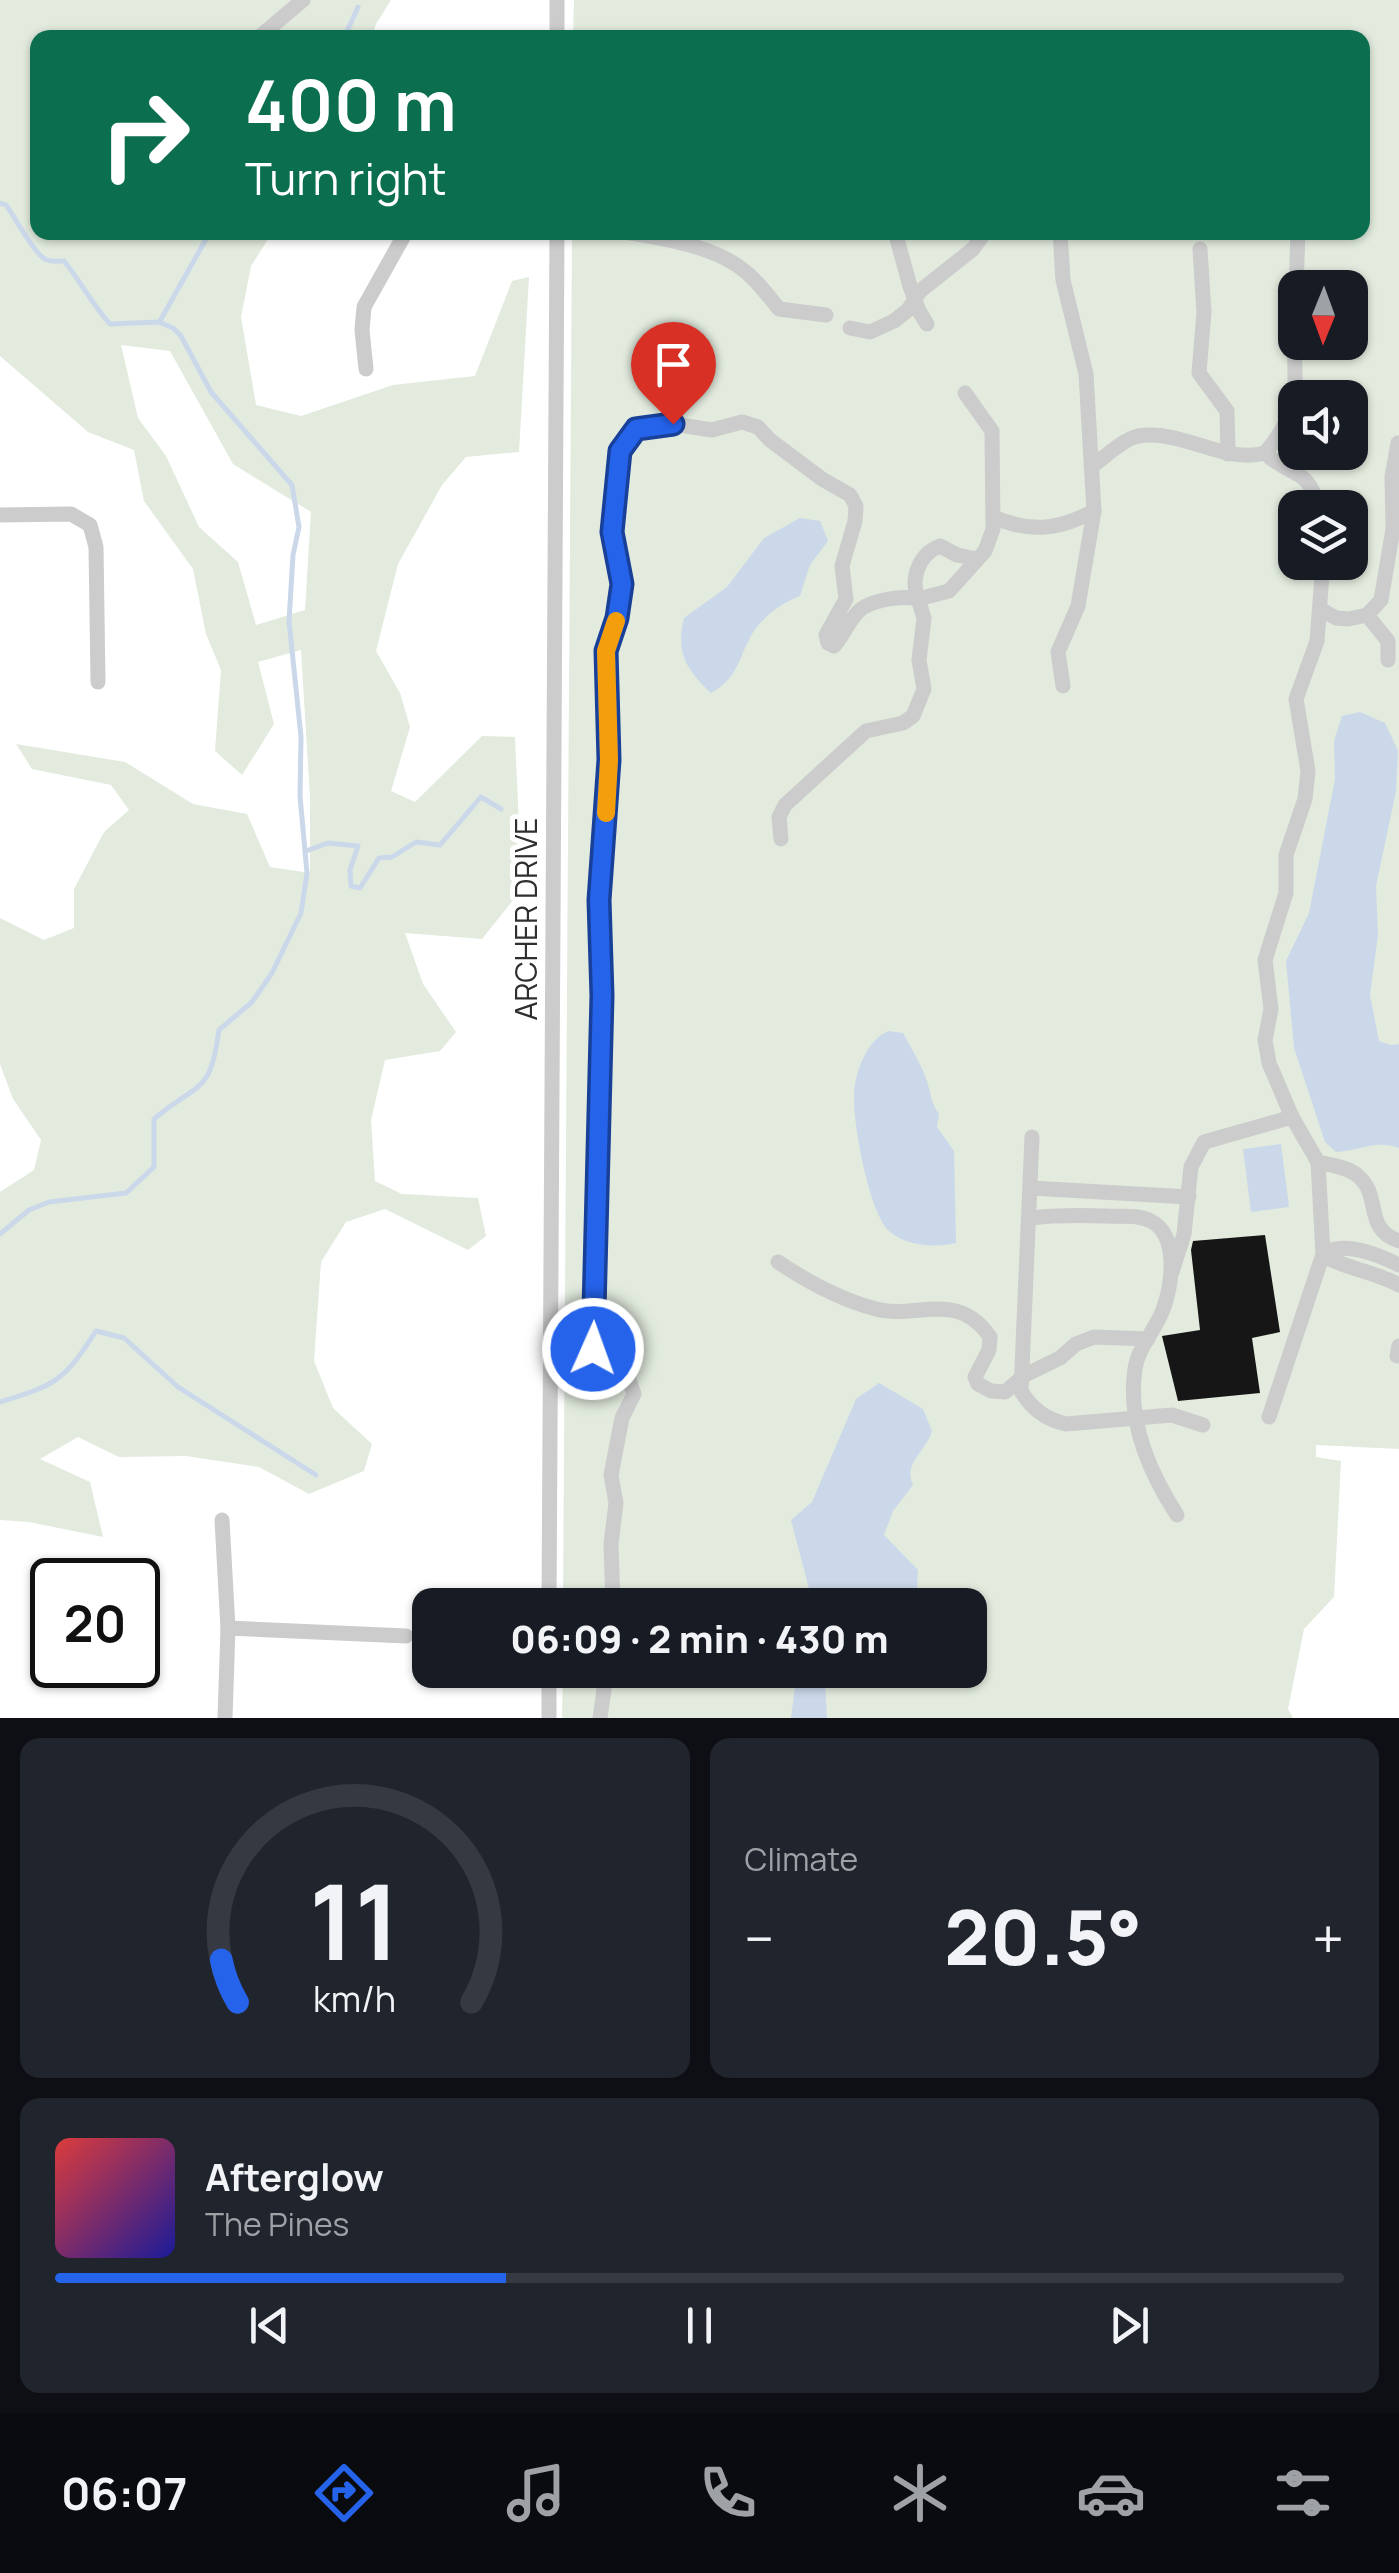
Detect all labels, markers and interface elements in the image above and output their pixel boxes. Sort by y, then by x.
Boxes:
text: 400 m [245,56,457,152]
icon: right [80,70,210,200]
text: Turn right [245,147,446,209]
north arrow [1278,270,1368,360]
map controls [1278,270,1368,580]
pin [631,322,716,425]
icon: arrive [646,337,701,392]
button: sound [1278,380,1368,470]
button: layers [1278,490,1368,580]
street label: ARCHER DRIVE [505,818,546,1020]
position arrow [541,1297,645,1401]
speed limit sign: 20 [30,1558,160,1688]
text: 06:09 · 2 min · 430 m [510,1612,889,1664]
text: Climate [745,1837,858,1881]
text: 11 [309,1849,400,1991]
text: 20.5° [944,1885,1142,1988]
text: − [745,1900,774,1976]
text: + [1312,1900,1344,1976]
text: km/h [313,1974,396,2023]
text: Afterglow [205,2150,384,2202]
text: The Pines [205,2202,349,2246]
icon: previous [242,2298,297,2353]
icon: pause [672,2298,727,2353]
icon: next [1102,2298,1157,2353]
icon: directions [309,2458,379,2528]
icon: music [501,2458,571,2528]
icon: phone [693,2458,763,2528]
icon: climate [885,2458,955,2528]
icon: car [1076,2458,1146,2528]
icon: filters [1268,2458,1338,2528]
text: 06:07 [61,2462,187,2524]

